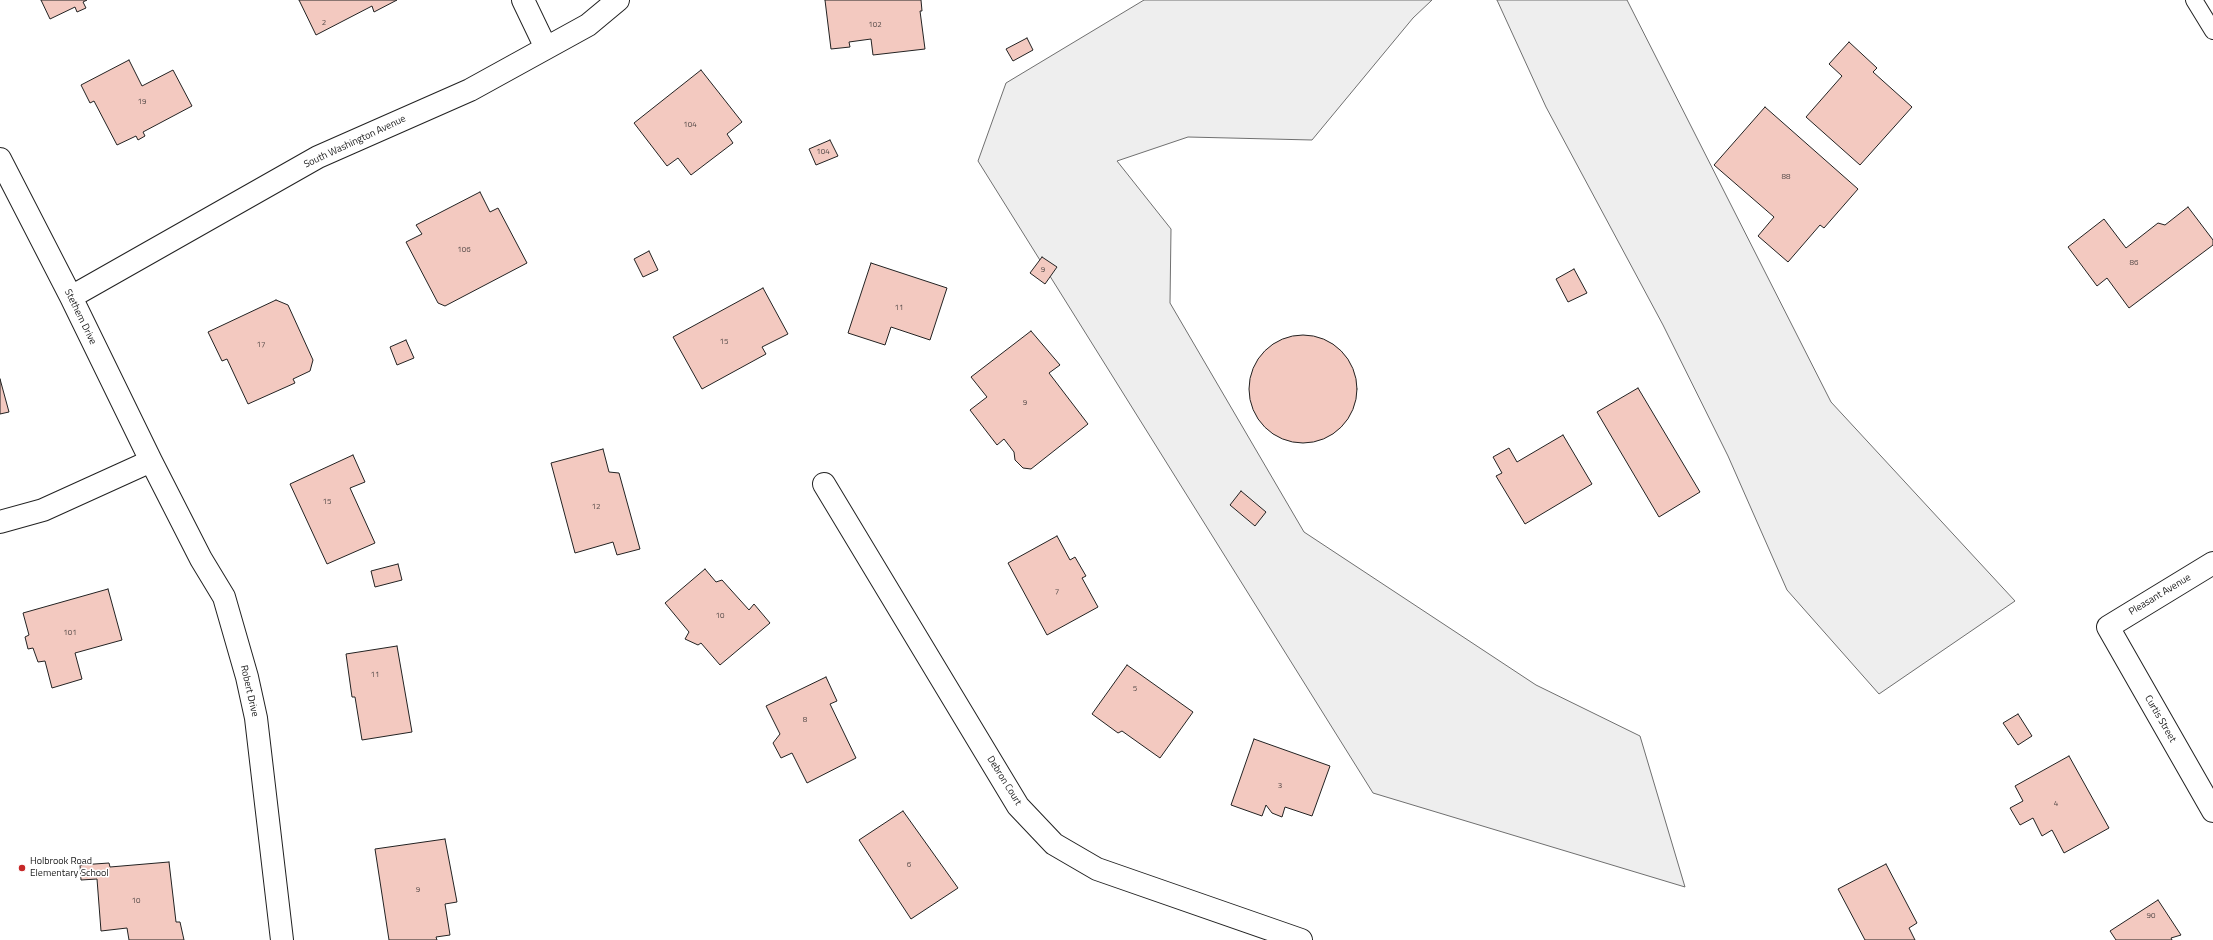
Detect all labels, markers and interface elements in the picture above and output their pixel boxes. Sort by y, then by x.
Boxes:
house number: 2 [322,18,326,28]
house number: 102 [868,20,882,30]
house number: 19 [138,97,146,107]
street label: South Washington Avenue [302,113,408,171]
house number: 104 [683,120,697,130]
house number: 104 [816,147,830,157]
house number: 88 [1782,172,1790,182]
house number: 106 [457,245,471,255]
house number: 86 [2130,258,2138,268]
house number: 9 [1041,265,1045,275]
street label: Stethem Drive [61,287,99,347]
house number: 11 [895,303,903,313]
house number: 15 [720,337,728,347]
house number: 17 [257,340,265,350]
house number: 9 [1023,398,1027,408]
house number: 15 [323,497,331,507]
house number: 12 [592,502,600,512]
street label: Pleasant Avenue [2127,572,2193,618]
house number: 7 [1055,587,1059,597]
house number: 10 [716,611,724,621]
house number: 101 [63,628,77,638]
street label: Robert Drive [237,664,261,718]
house number: 11 [371,670,379,680]
house number: 5 [1133,684,1137,694]
street label: Curtis Street [2142,693,2178,745]
house number: 8 [803,715,807,725]
street label: Debron Court [984,754,1024,808]
house number: 3 [1278,781,1282,791]
house number: 4 [2054,799,2058,809]
place label: Holbrook Road Elementary School [30,856,109,880]
house number: 6 [907,860,911,870]
marker: Holbrook Road Elementary School [17,863,27,873]
house number: 9 [416,885,420,895]
house number: 10 [132,896,140,906]
house number: 90 [2147,911,2155,921]

